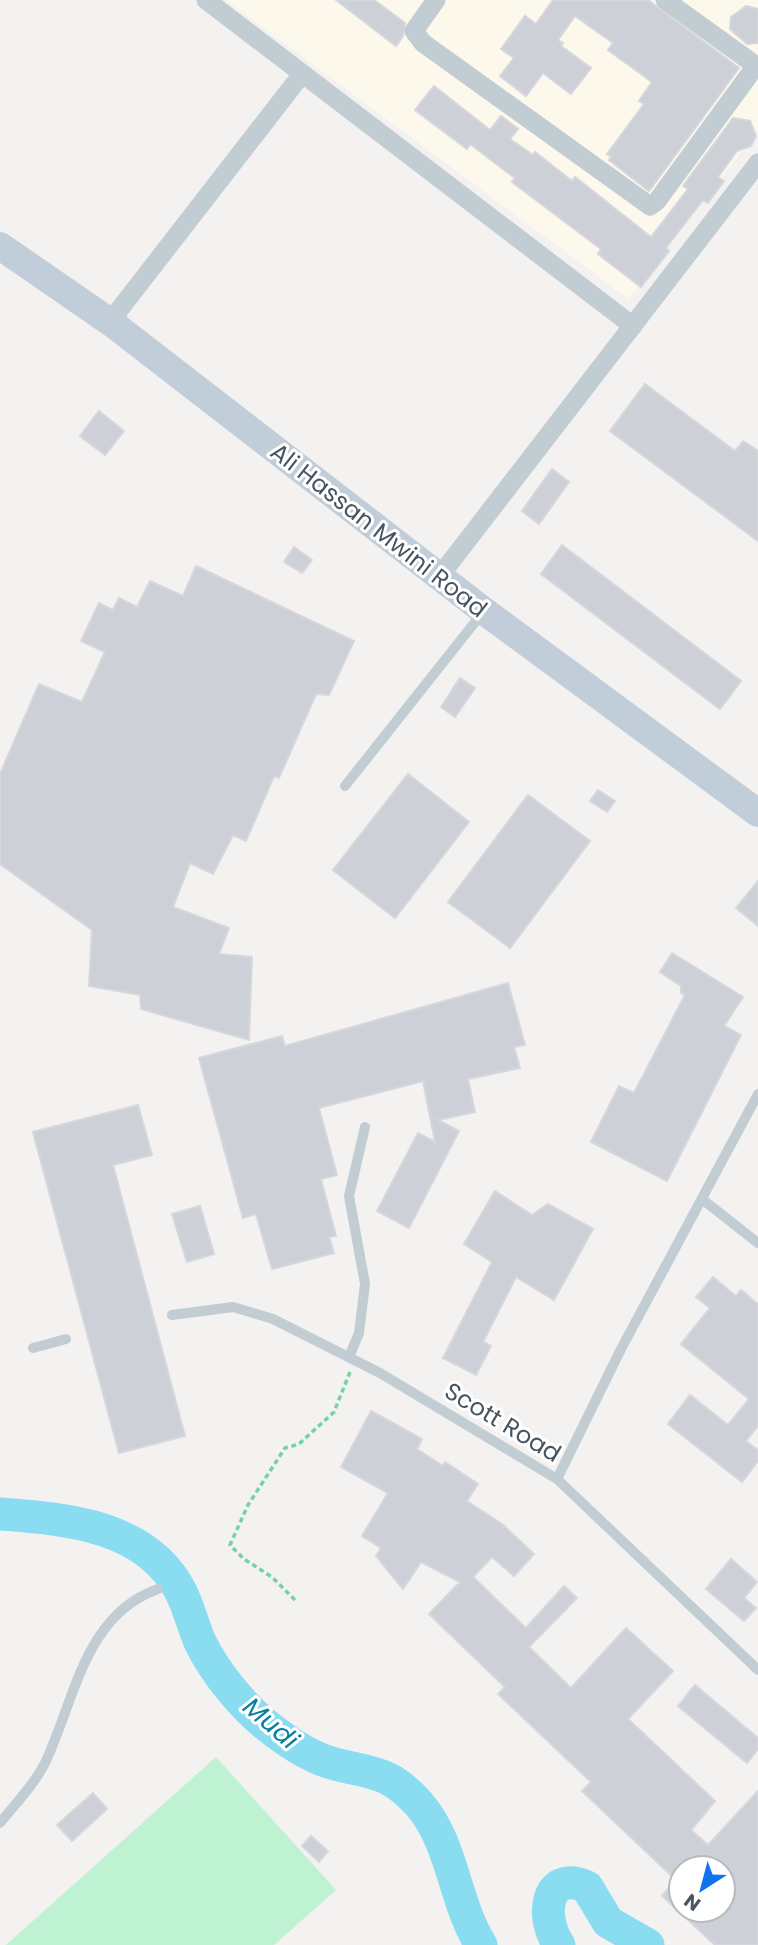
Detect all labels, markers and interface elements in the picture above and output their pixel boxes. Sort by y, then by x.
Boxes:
street label: Ali Hassan Mwini Road [264,435,494,625]
street label: Scott Road [439,1374,567,1470]
water label: Mudi [235,1689,307,1758]
north arrow [667,1854,737,1924]
text: N [679,1887,706,1917]

